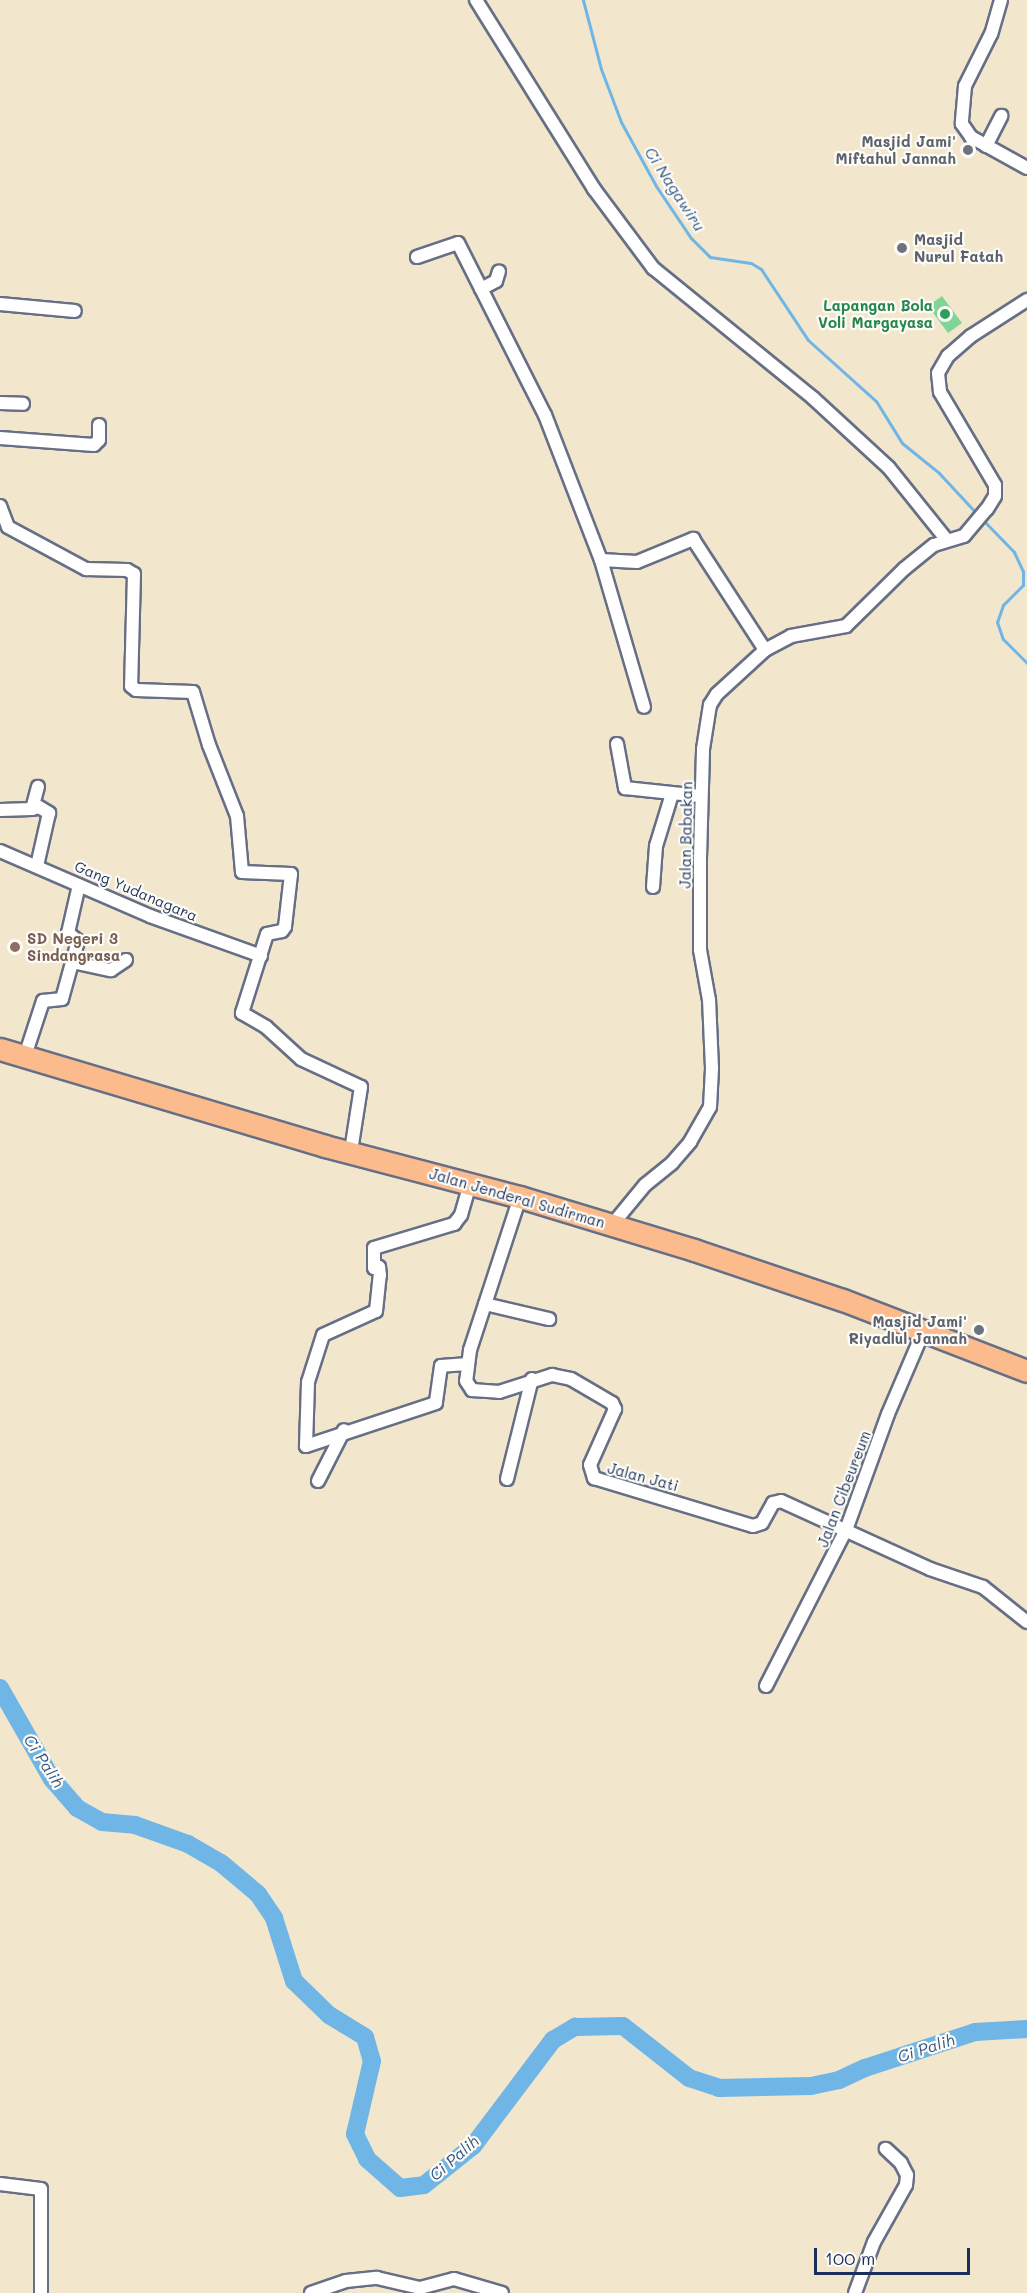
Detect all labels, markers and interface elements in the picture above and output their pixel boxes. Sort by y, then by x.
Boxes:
place label: Masjid Jami' Miftahul Jannah [836,132,956,167]
water label: Ci Nagawiru [641,143,709,235]
marker: Masjid Jami' Miftahul Jannah [961,143,975,157]
place label: Masjid Nurul Fatah [914,230,1003,265]
marker: Masjid Nurul Fatah [895,241,909,255]
place label: Lapangan Bola Voli Margayasa [818,296,933,331]
marker: Lapangan Bola Voli Margayasa [938,307,952,321]
street label: Jalan Babakan [676,781,696,889]
street label: Gang Yudanagara [72,857,200,925]
place label: SD Negeri 3 Sindangrasa [27,929,120,964]
marker: SD Negeri 3 Sindangrasa [8,940,22,954]
street label: Jalan Jenderal Sudirman [427,1164,607,1232]
place label: Masjid Jami' Riyadlul Jannah [848,1312,967,1347]
marker: Masjid Jami' Riyadlul Jannah [972,1323,986,1337]
street label: Jalan Cibeureum [814,1428,874,1550]
street label: Jalan Jati [606,1459,680,1495]
water label: Ci Palih [20,1731,68,1791]
water label: Ci Palih [895,2030,957,2066]
water label: Ci Palih [425,2131,483,2185]
scale bar [817,2236,973,2274]
text: 100 m [825,2246,875,2270]

